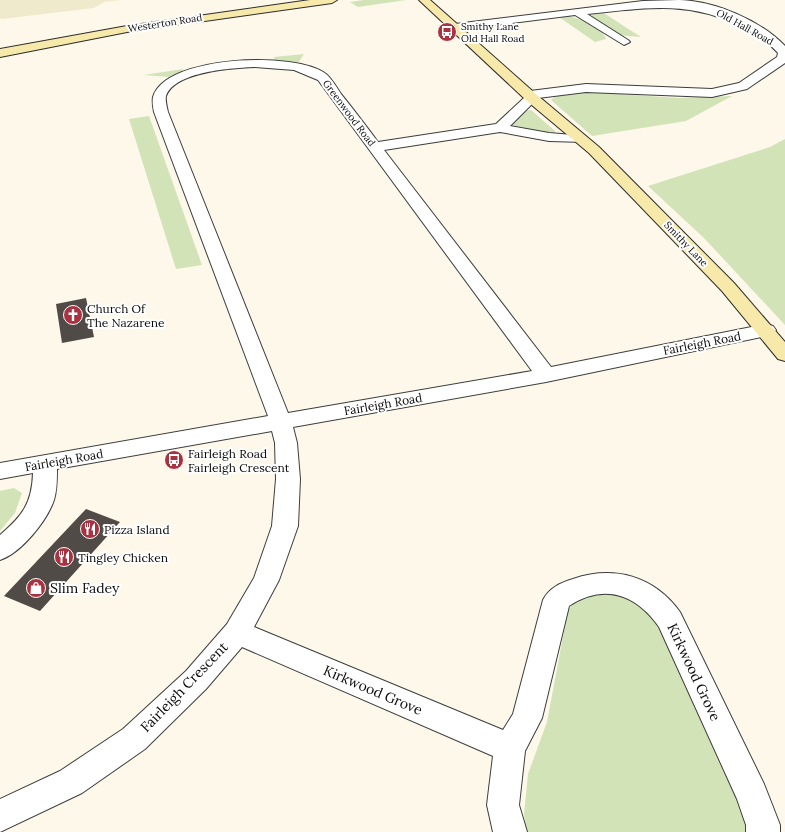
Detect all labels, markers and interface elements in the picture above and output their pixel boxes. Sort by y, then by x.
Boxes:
street label: Old Hall Road [714,6,776,48]
street label: Westerton Road [127,11,203,35]
place label: Smithy Lane Old Hall Road [461,20,524,45]
bus stop icon: Smithy Lane Old Hall Road [436,21,458,43]
street label: Greenwood Road [320,77,378,149]
street label: Smithy Lane [661,219,711,270]
place label: Church Of The Nazarene [87,301,165,330]
church icon: Church Of The Nazarene [62,304,84,326]
street label: Fairleigh Road [662,328,742,358]
street label: Fairleigh Road [343,390,423,418]
street label: Fairleigh Road [24,446,104,474]
place label: Fairleigh Road Fairleigh Crescent [188,446,290,475]
bus stop icon: Fairleigh Road Fairleigh Crescent [163,449,185,471]
restaurant icon: Pizza Island [79,518,101,540]
place label: Pizza Island [104,522,170,537]
restaurant icon: Tingley Chicken [53,546,75,568]
place label: Tingley Chicken [78,550,168,565]
shop icon: Slim Fadey [25,577,47,599]
place label: Slim Fadey [50,579,120,597]
street label: Kirkwood Grove [663,620,725,724]
street label: Fairleigh Crescent [136,638,232,736]
street label: Kirkwood Grove [321,661,426,719]

